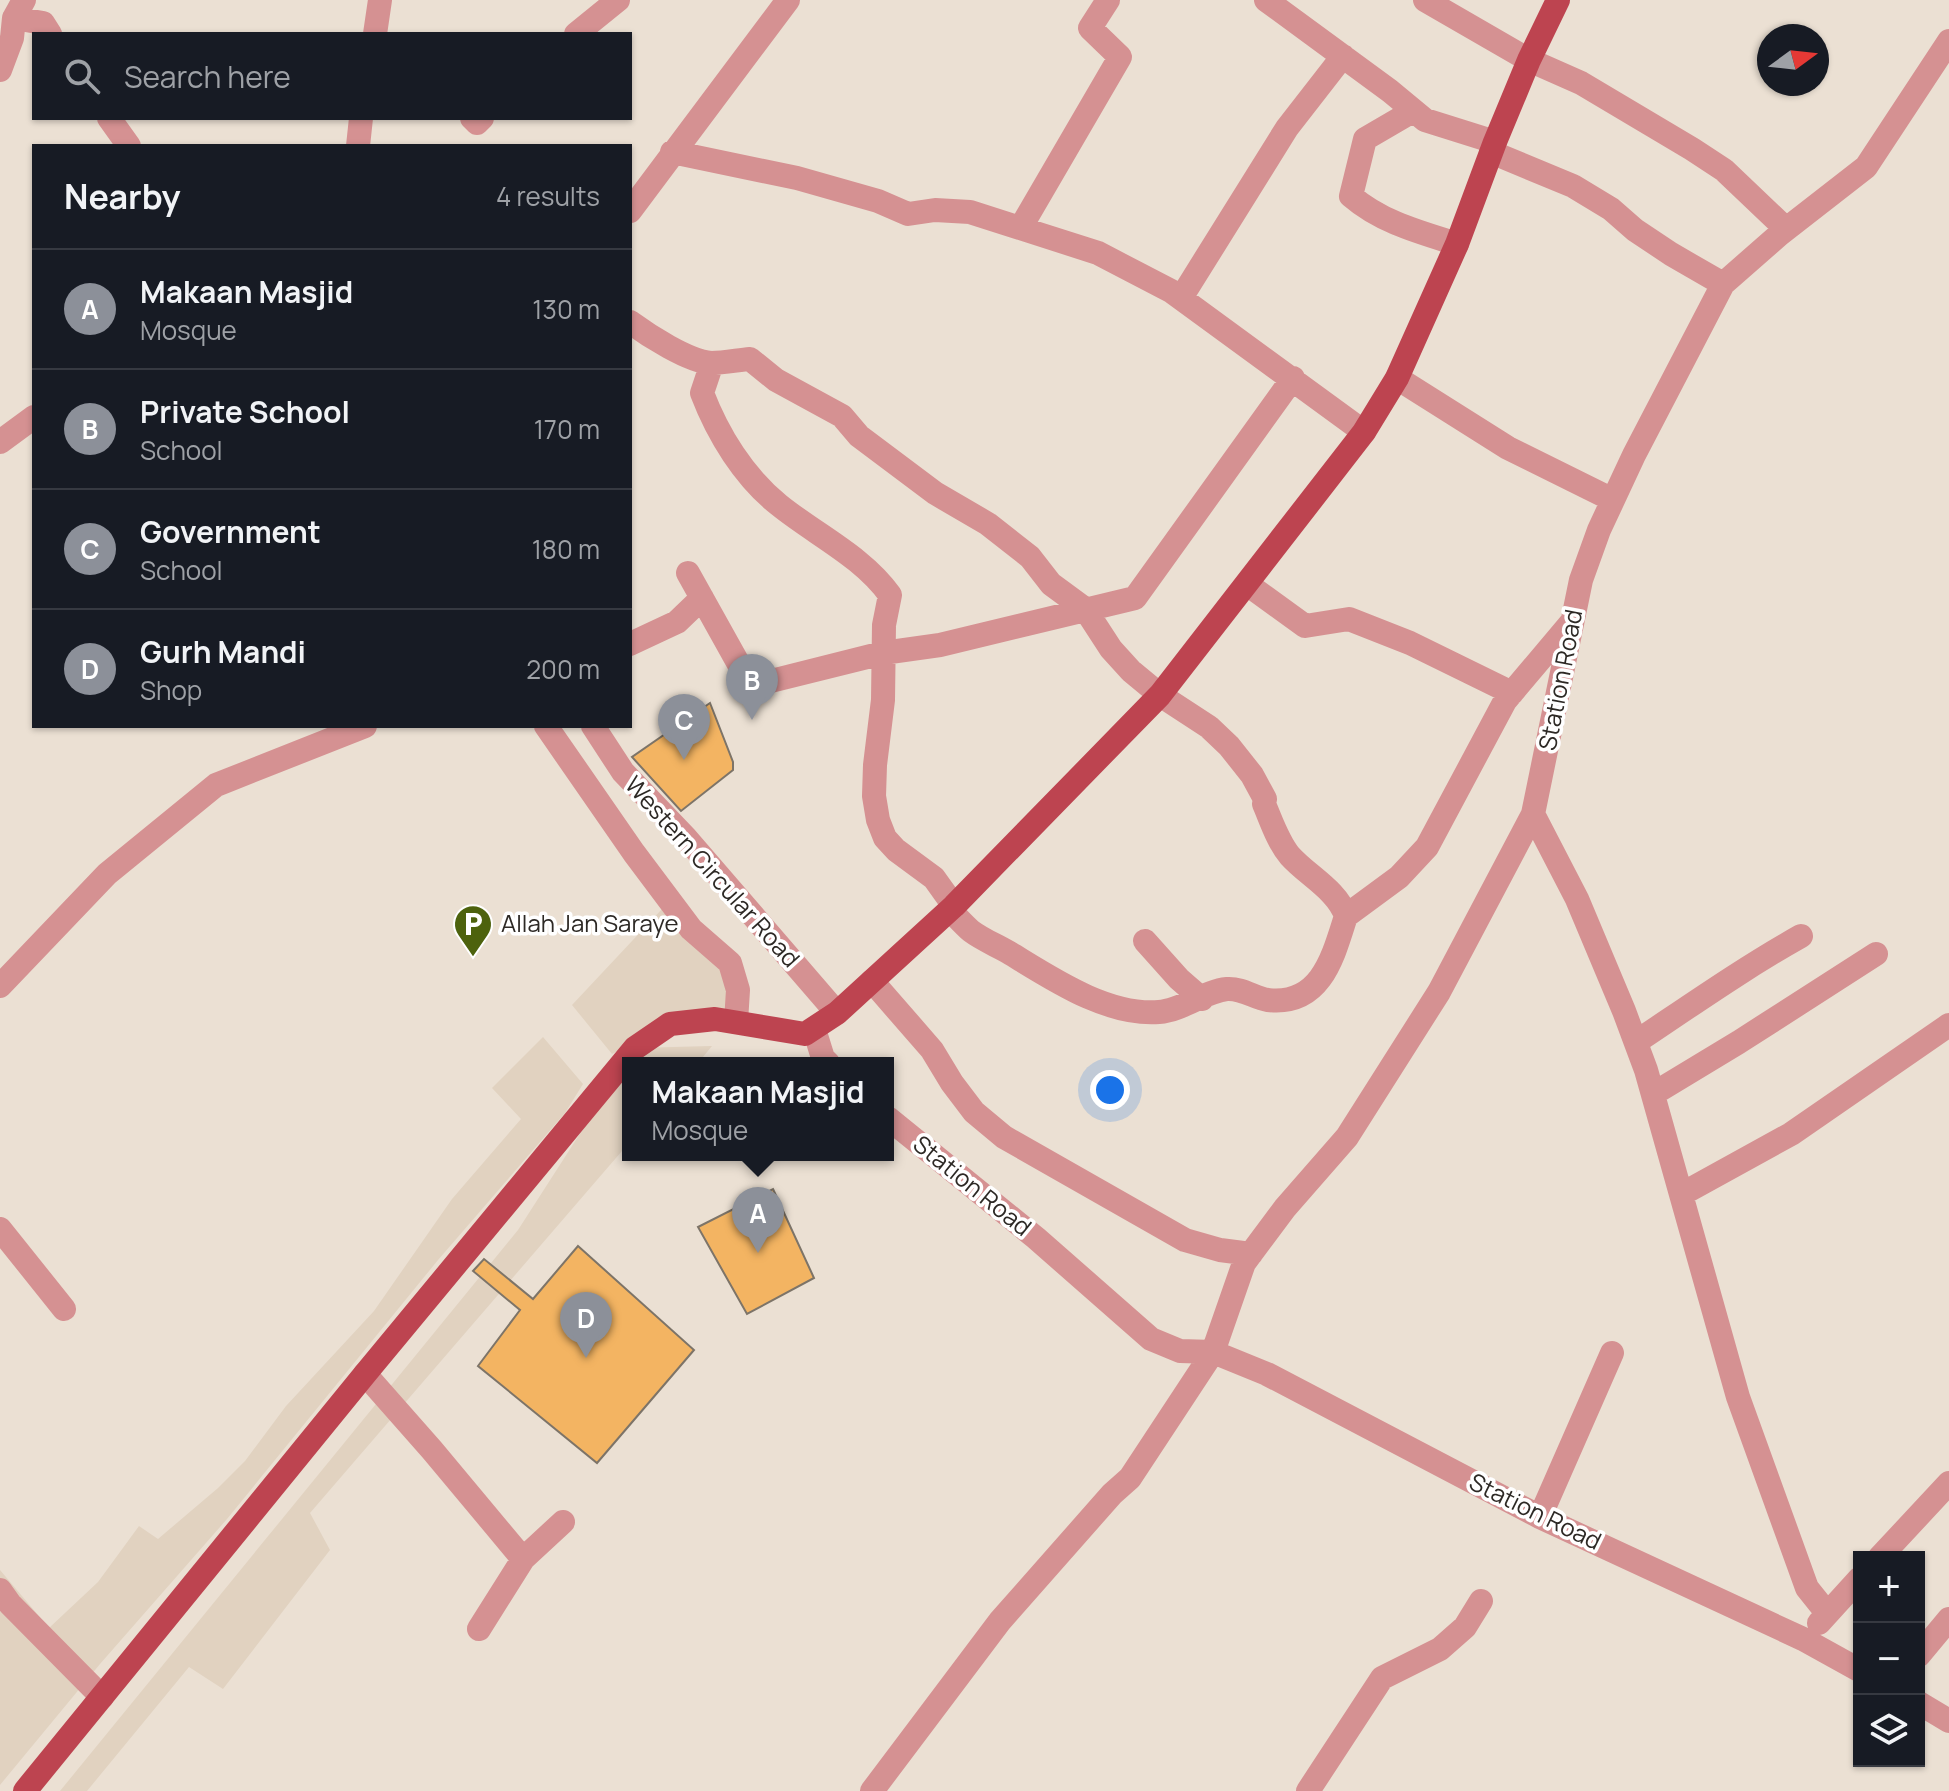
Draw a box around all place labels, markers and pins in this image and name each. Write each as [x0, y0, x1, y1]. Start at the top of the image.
pin: B [726, 654, 778, 720]
pin: C [658, 694, 710, 760]
parking icon: Allah Jan Saraye [452, 903, 494, 958]
place label: Allah Jan Saraye [501, 906, 678, 939]
pin: A [732, 1187, 784, 1253]
pin: D [560, 1292, 612, 1358]

